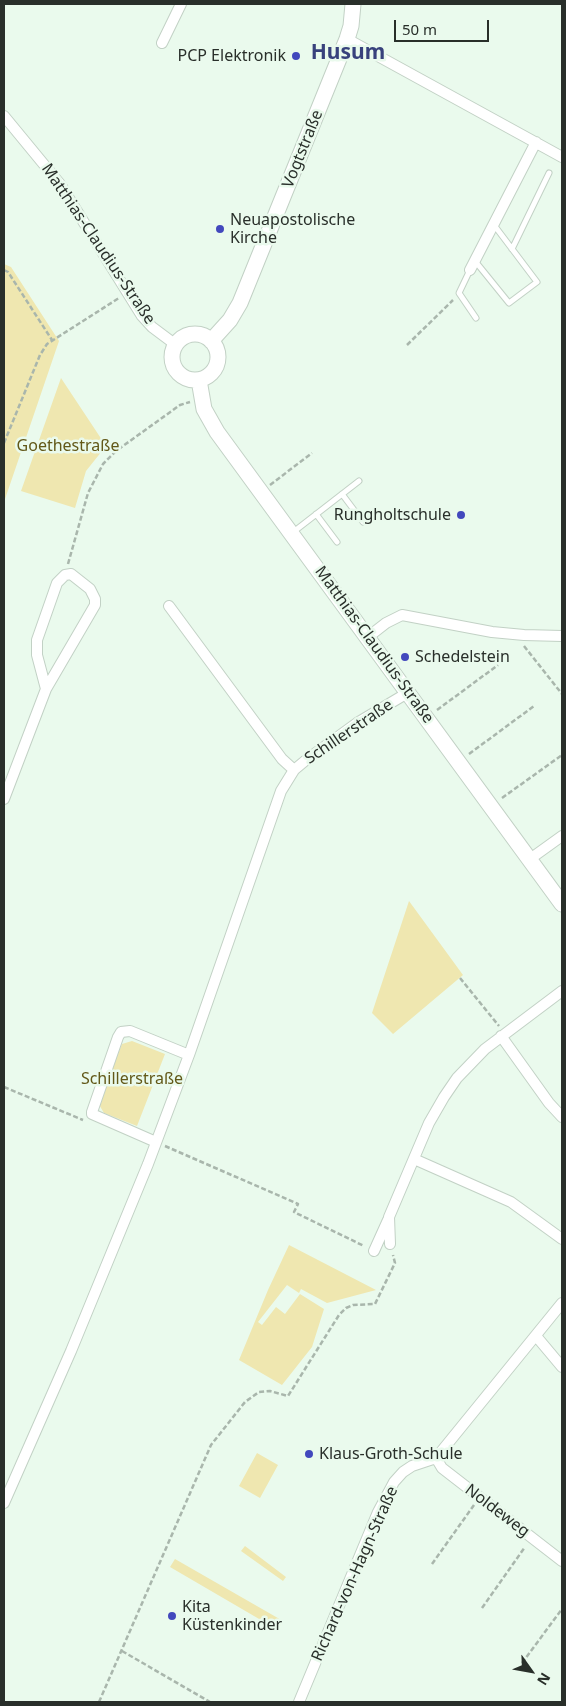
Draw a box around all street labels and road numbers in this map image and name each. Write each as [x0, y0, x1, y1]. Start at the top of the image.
street label: Vogtstraße [279, 107, 327, 191]
street label: Matthias-Claudius-Straße [37, 160, 159, 328]
street label: Matthias-Claudius-Straße [311, 563, 437, 727]
street label: Schillerstraße [301, 695, 397, 769]
street label: Noldeweg [461, 1480, 533, 1542]
street label: Richard-von-Hagn-Straße [308, 1484, 402, 1664]

